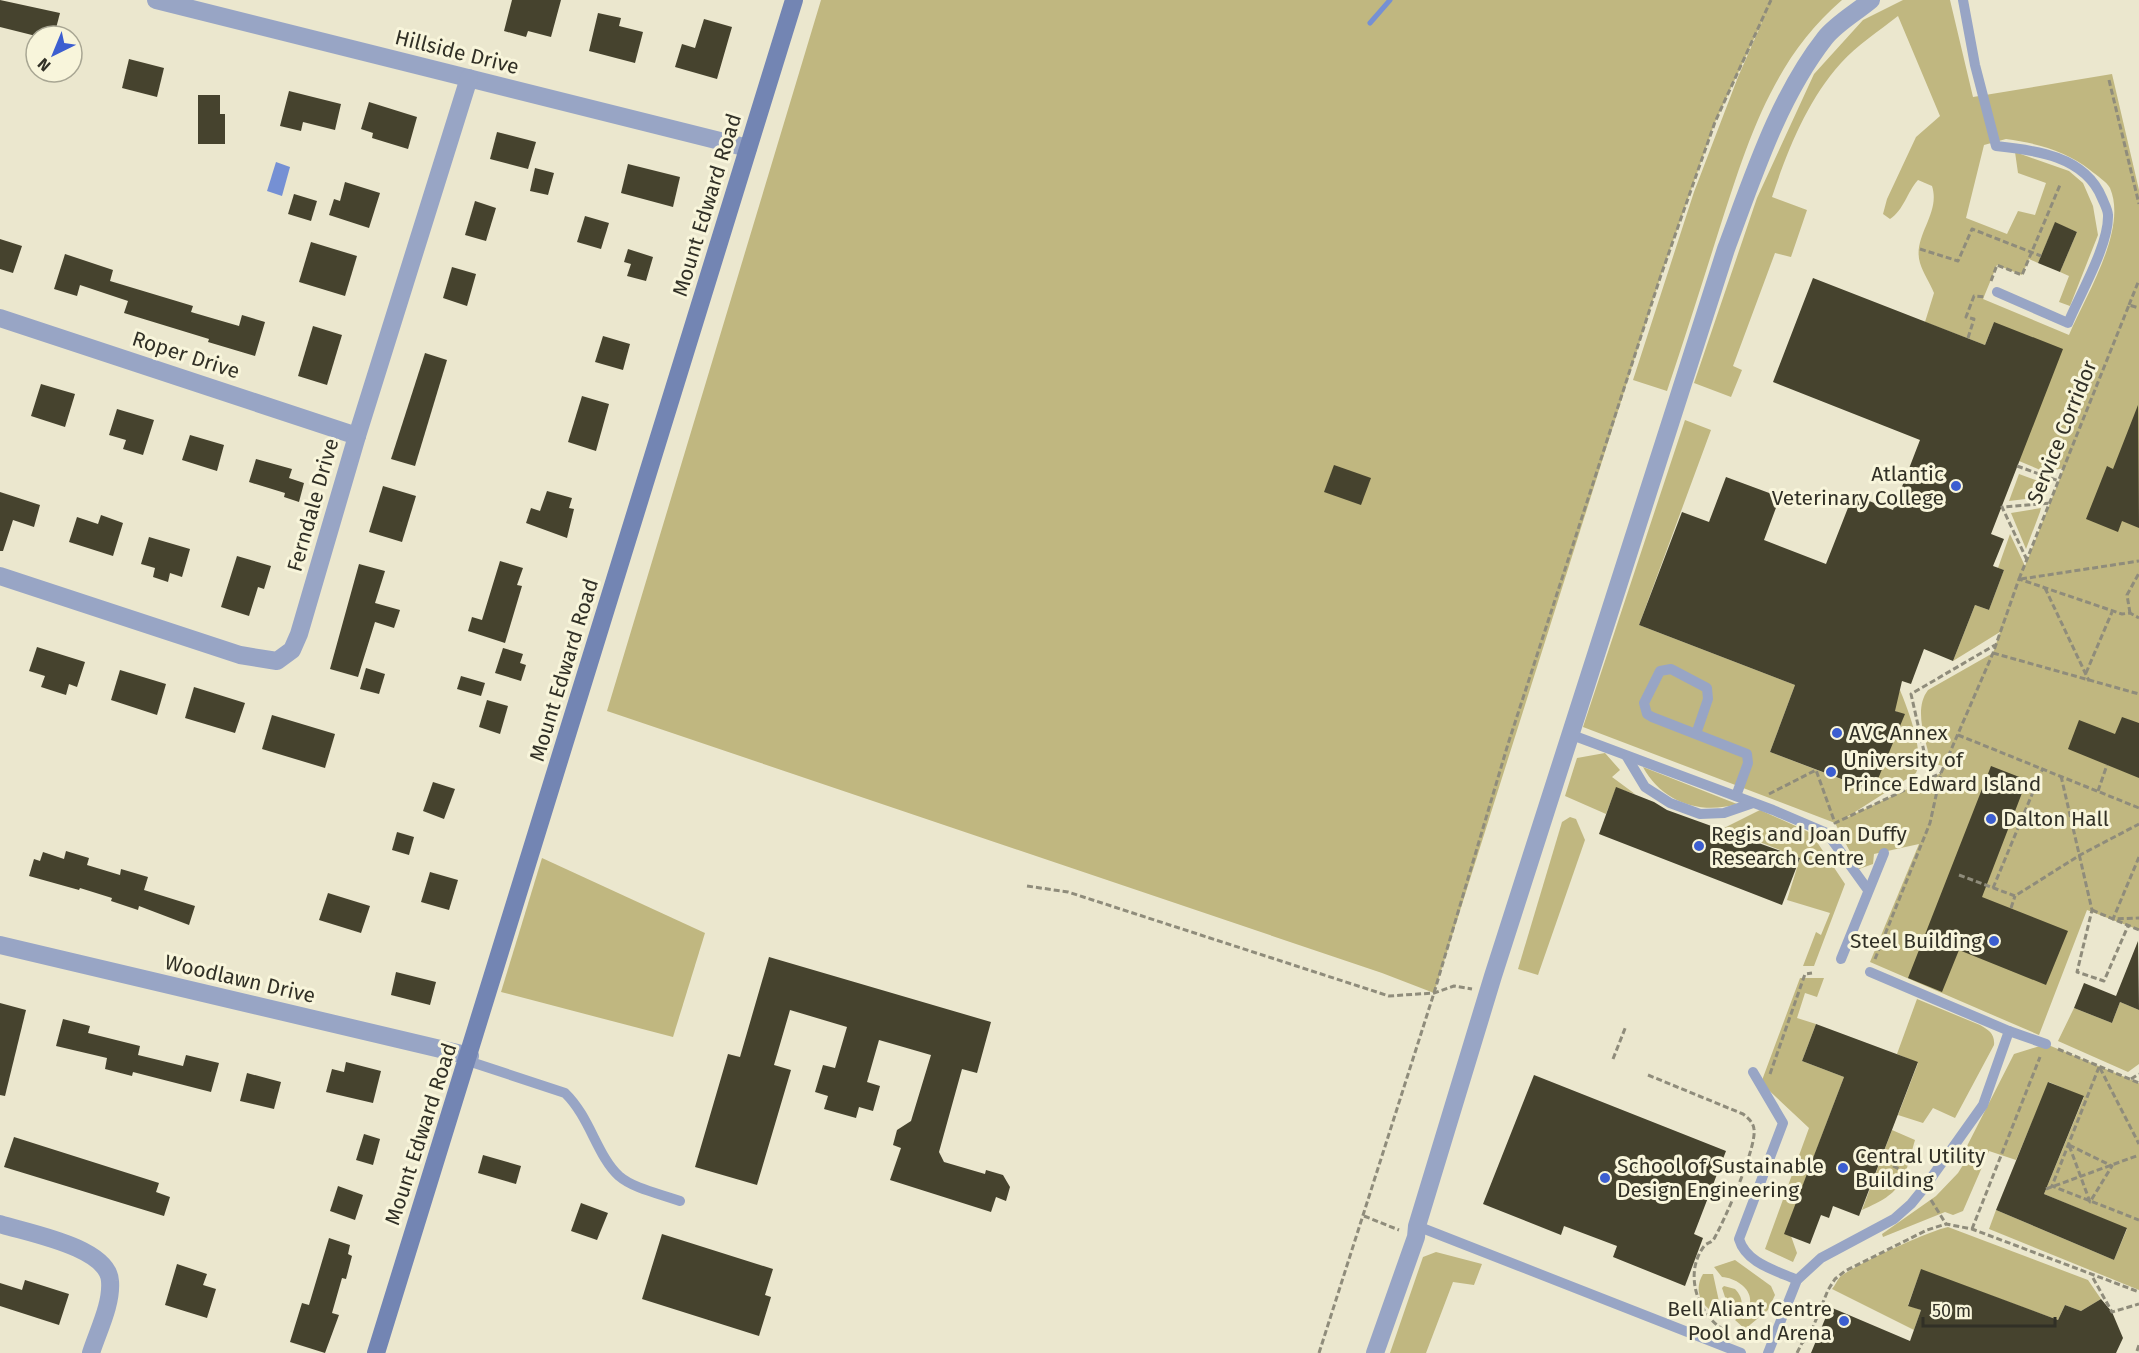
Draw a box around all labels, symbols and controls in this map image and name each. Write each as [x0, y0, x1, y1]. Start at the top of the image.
north arrow [24, 24, 84, 84]
street label: Hillside Drive [392, 24, 522, 80]
text: N [34, 54, 54, 75]
street label: Mount Edward Road [667, 110, 747, 300]
street label: Roper Drive [129, 325, 243, 385]
street label: Service Corridor [2021, 356, 2103, 508]
street label: Ferndale Drive [282, 435, 344, 575]
place label: Atlantic Veterinary College [1772, 461, 1944, 511]
marker: Atlantic Veterinary College [1949, 479, 1963, 493]
street label: Mount Edward Road [524, 575, 604, 765]
place label: AVC Annex [1849, 720, 1949, 746]
marker: AVC Annex [1830, 726, 1844, 740]
place label: University of Prince Edward Island [1843, 747, 2041, 797]
marker: University of Prince Edward Island [1824, 765, 1838, 779]
place label: Dalton Hall [2003, 806, 2109, 832]
marker: Dalton Hall [1984, 812, 1998, 826]
place label: Regis and Joan Duffy Research Centre [1711, 821, 1907, 871]
marker: Regis and Joan Duffy Research Centre [1692, 839, 1706, 853]
place label: Steel Building [1850, 928, 1982, 954]
marker: Steel Building [1987, 934, 2001, 948]
street label: Woodlawn Drive [162, 949, 318, 1009]
street label: Mount Edward Road [379, 1040, 463, 1228]
place label: Central Utility Building [1855, 1143, 1986, 1193]
place label: School of Sustainable Design Engineering [1617, 1153, 1824, 1203]
marker: Central Utility Building [1836, 1161, 1850, 1175]
marker: School of Sustainable Design Engineering [1598, 1171, 1612, 1185]
scale bar [1923, 1290, 2055, 1328]
place label: Bell Aliant Centre Pool and Arena [1667, 1296, 1832, 1346]
text: 50 m [1932, 1300, 1971, 1322]
marker: Bell Aliant Centre Pool and Arena [1837, 1314, 1851, 1328]

